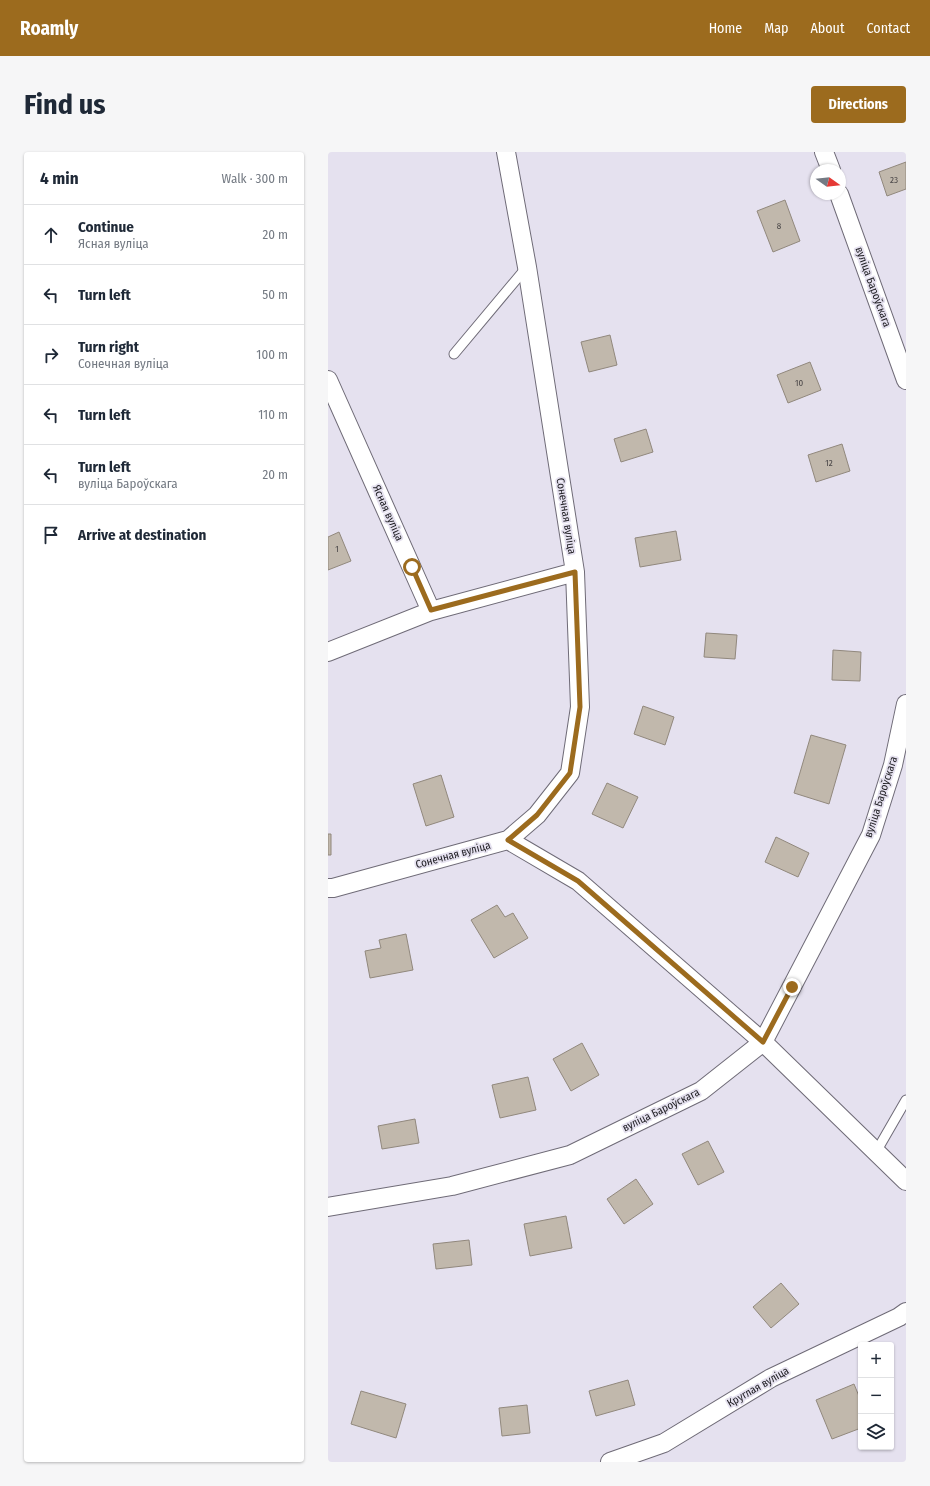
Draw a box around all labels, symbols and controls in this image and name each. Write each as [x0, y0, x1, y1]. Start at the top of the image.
text: Roamly [20, 17, 78, 40]
text: Home [709, 20, 742, 37]
text: Map [764, 20, 788, 37]
text: About [810, 20, 845, 37]
text: Contact [867, 20, 910, 37]
button: Directions [811, 86, 906, 123]
text: Find us [24, 88, 106, 121]
north arrow [810, 164, 846, 200]
text: 4 min [40, 168, 79, 189]
text: Walk · 300 m [222, 171, 288, 186]
house number: 23 [890, 175, 898, 185]
text: Continue [78, 218, 134, 236]
house number: 8 [777, 221, 782, 231]
icon: ahead [40, 224, 62, 246]
text: 20 m [262, 227, 288, 242]
text: Ясная вуліца [78, 236, 149, 251]
street label: вуліца Бароўскага [852, 245, 894, 329]
icon: left [40, 284, 62, 306]
text: Turn left [78, 286, 131, 304]
text: 50 m [262, 287, 288, 302]
text: Turn right [78, 338, 139, 356]
icon: right [40, 344, 62, 366]
text: 100 m [256, 347, 288, 362]
text: Сонечная вуліца [78, 356, 169, 371]
house number: 10 [795, 378, 803, 388]
icon: left [40, 404, 62, 426]
text: Turn left [78, 406, 131, 424]
text: 110 m [258, 407, 288, 422]
text: Turn left [78, 458, 131, 476]
house number: 12 [825, 458, 833, 468]
icon: left [40, 464, 62, 486]
text: 20 m [262, 467, 288, 482]
text: вуліца Бароўскага [78, 476, 178, 491]
street label: Сонечная вуліца [554, 477, 578, 555]
street label: Ясная вуліца [370, 483, 406, 543]
icon: arrive [40, 524, 62, 546]
text: Arrive at destination [78, 526, 206, 544]
house number: 1 [335, 544, 339, 554]
route start [403, 558, 421, 576]
street label: вуліца Бароўскага [862, 755, 900, 839]
street label: Сонечная вуліца [414, 839, 492, 871]
route end [783, 978, 801, 996]
street label: вуліца Бароўскага [620, 1086, 702, 1134]
map controls [858, 1342, 894, 1450]
button: + [858, 1342, 894, 1378]
street label: Круглая вуліца [725, 1364, 791, 1410]
button: − [858, 1378, 894, 1414]
button: layers [858, 1414, 894, 1450]

